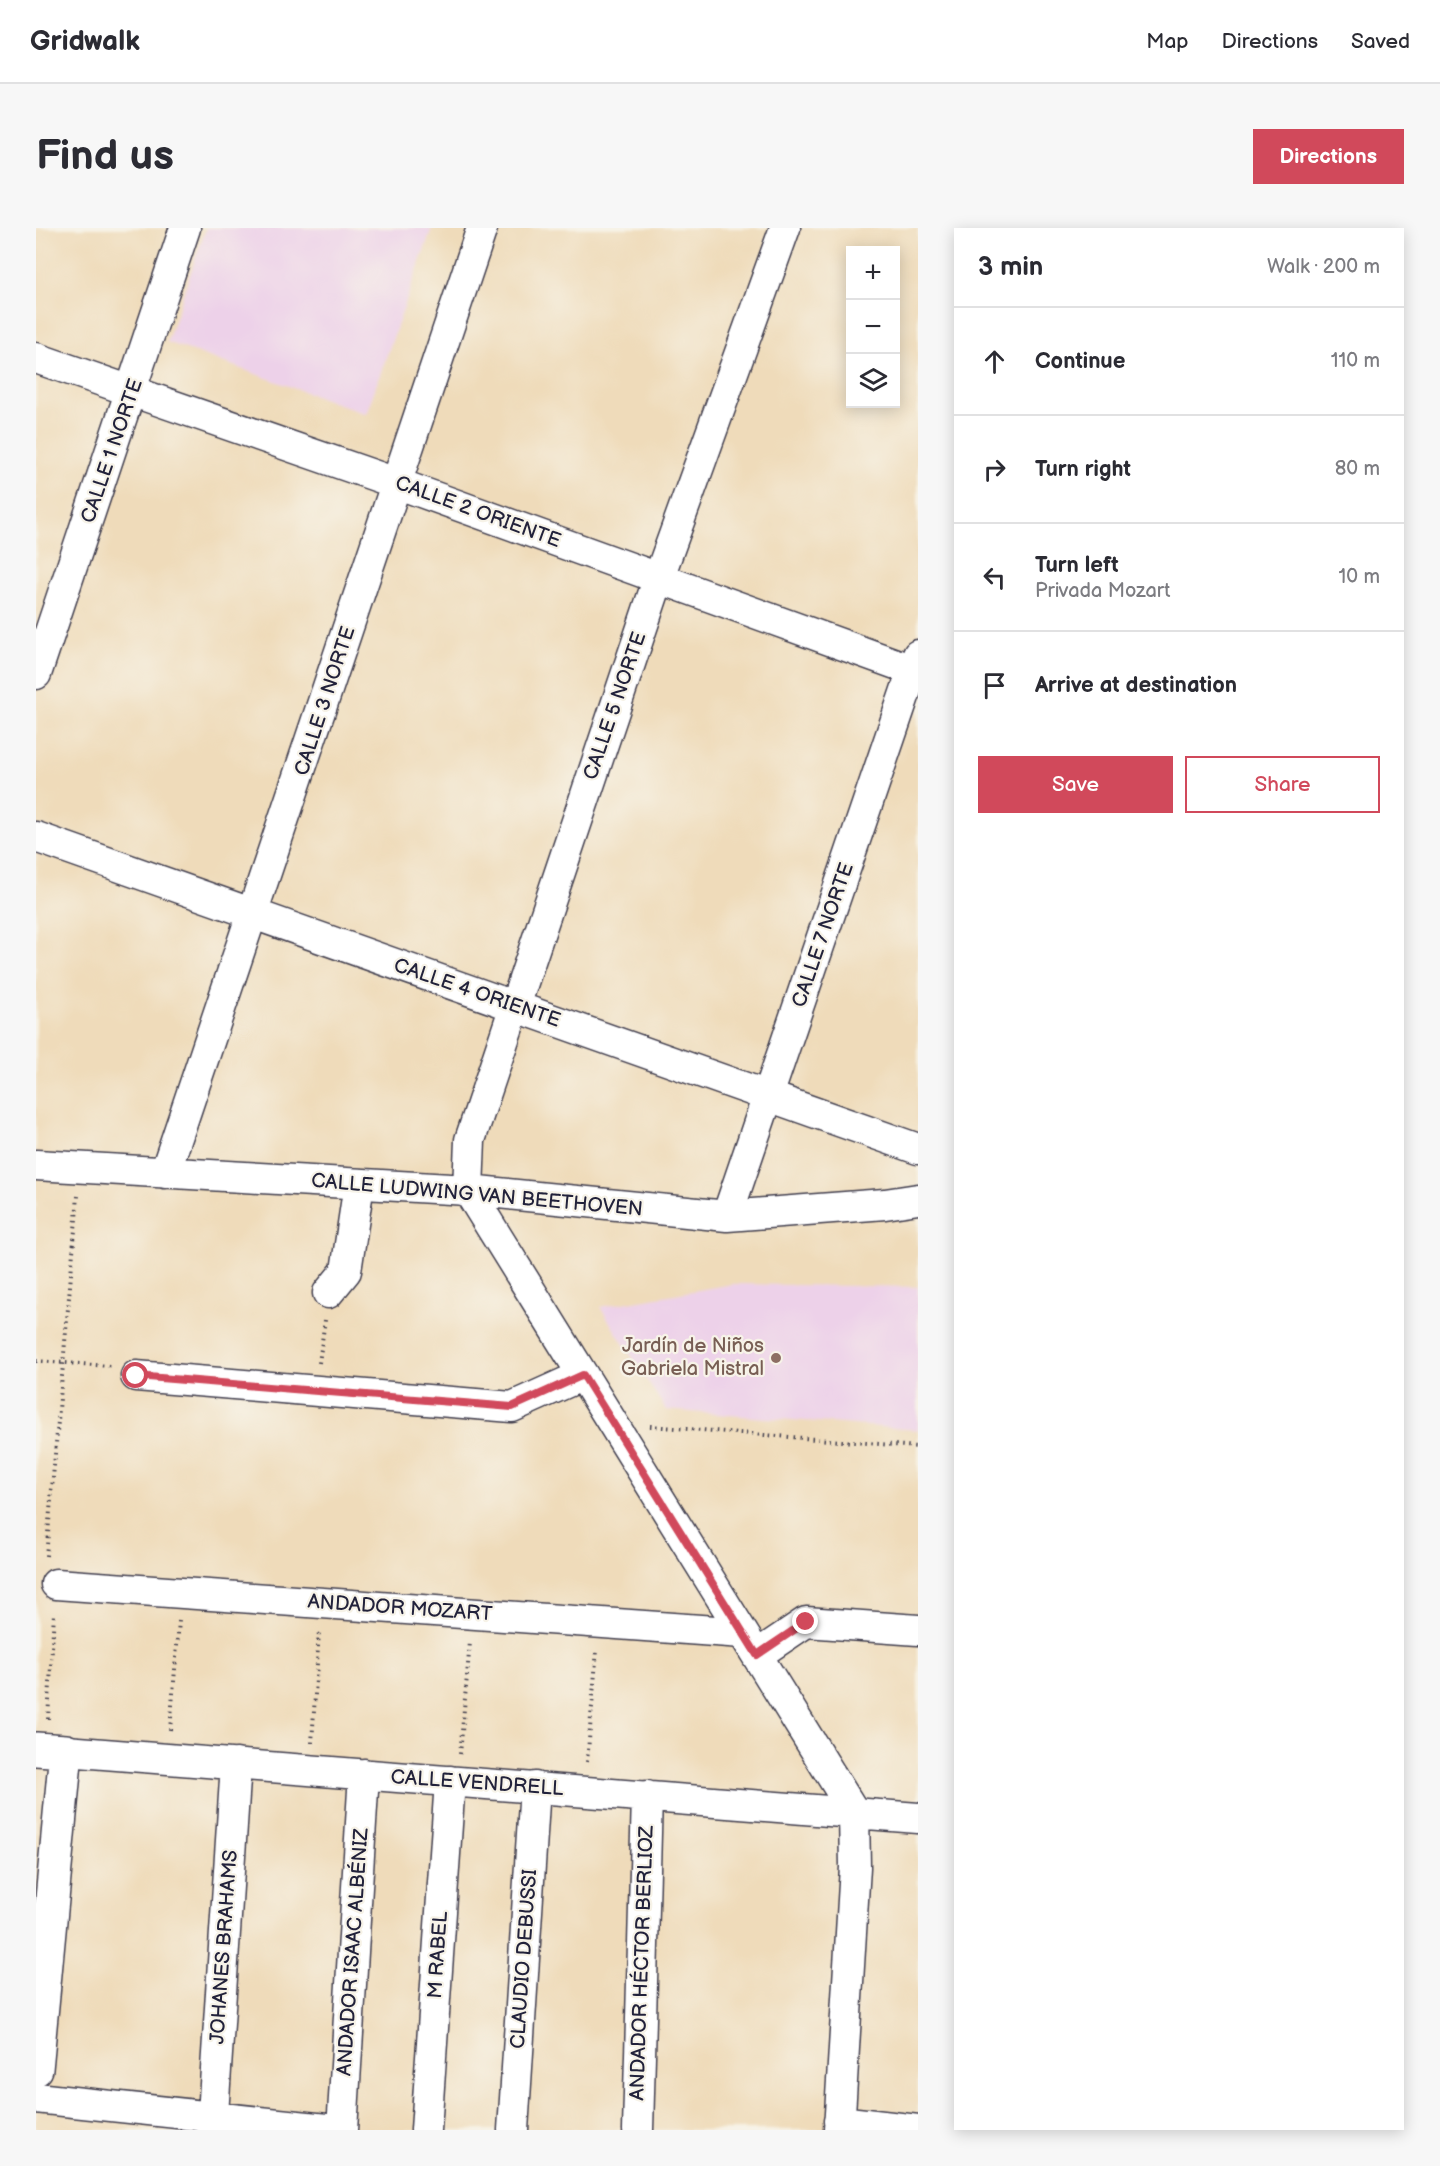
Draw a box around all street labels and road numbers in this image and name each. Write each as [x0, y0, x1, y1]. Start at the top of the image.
street label: CALLE 1 NORTE [76, 376, 148, 526]
street label: CALLE 2 ORIENTE [392, 471, 564, 553]
street label: CALLE 3 NORTE [290, 623, 360, 779]
street label: CALLE 5 NORTE [578, 629, 652, 783]
street label: CALLE 7 NORTE [787, 860, 859, 1010]
street label: CALLE 4 ORIENTE [391, 953, 563, 1033]
street label: CALLE LUDWING VAN BEETHOVEN [310, 1169, 644, 1221]
street label: ANDADOR MOZART [307, 1590, 493, 1626]
street label: CALLE VENDRELL [390, 1765, 565, 1801]
street label: ANDADOR HÉCTOR BERLIOZ [624, 1824, 659, 2101]
street label: ANDADOR ISAAC ALBÉNIZ [331, 1827, 374, 2077]
street label: JOHANES BRAHAMS [205, 1849, 243, 2045]
street label: CLAUDIO DEBUSSI [506, 1868, 542, 2050]
street label: M RABEL [423, 1910, 453, 1999]

